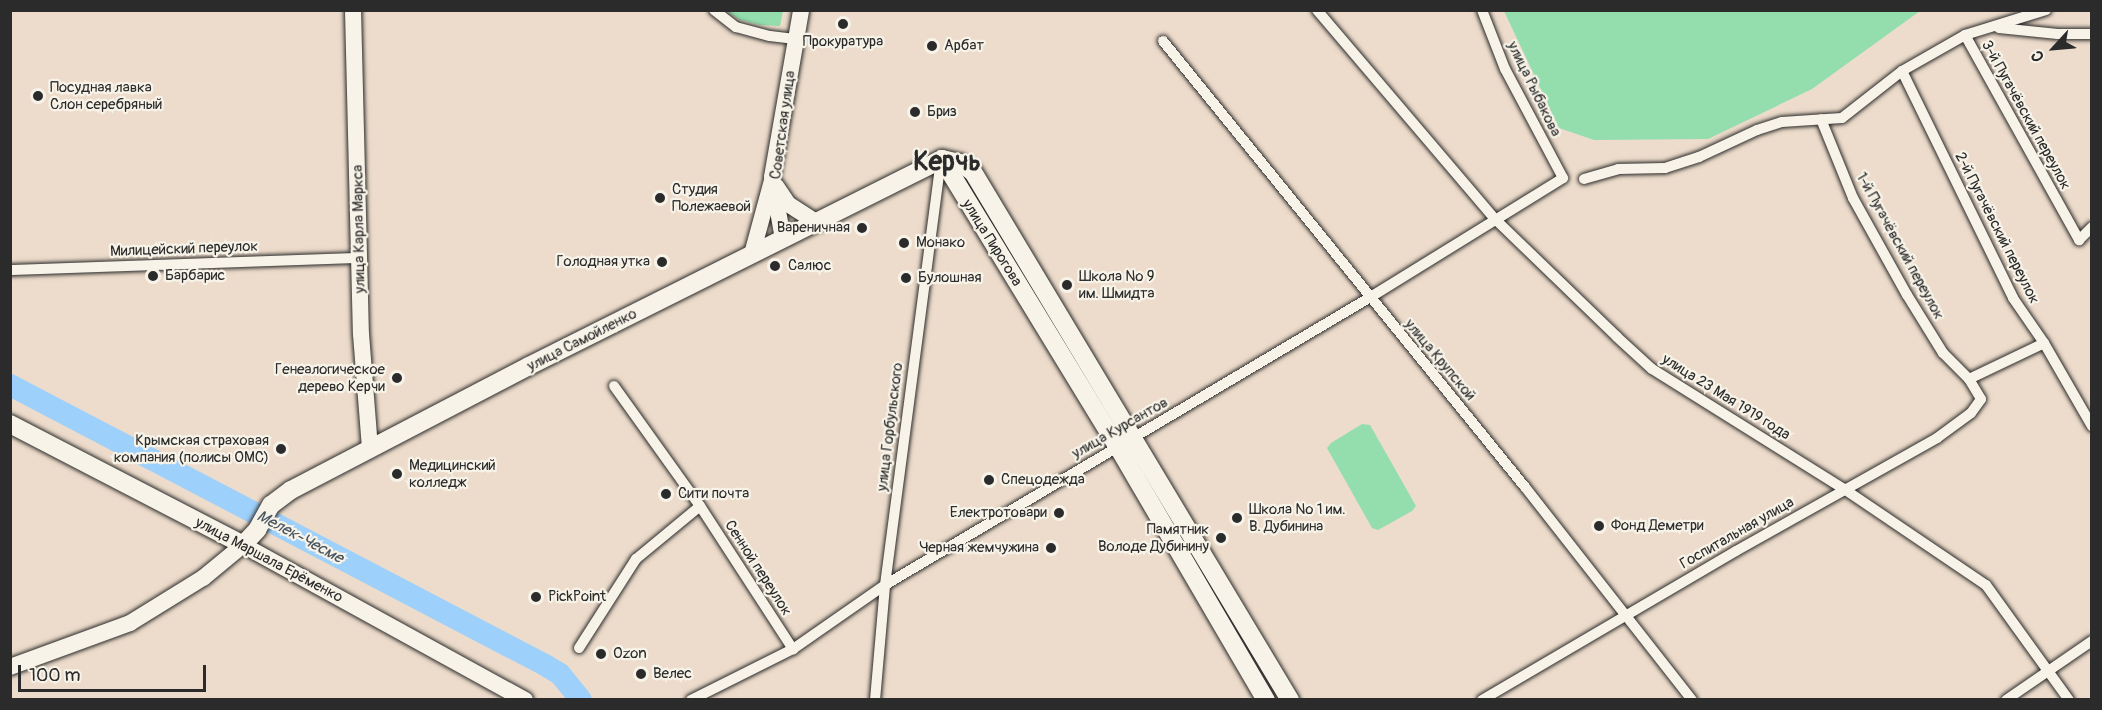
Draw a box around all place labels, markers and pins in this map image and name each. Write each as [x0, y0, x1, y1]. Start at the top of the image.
marker: Прокуратура [836, 17, 850, 31]
place label: Прокуратура [803, 33, 883, 51]
place label: Арбат [944, 37, 984, 55]
marker: Арбат [925, 39, 939, 53]
place label: Посудная лавка Слон серебряный [50, 78, 162, 113]
marker: Посудная лавка Слон серебряный [31, 89, 45, 103]
place label: Бриз [927, 103, 957, 121]
marker: Бриз [908, 105, 922, 119]
place label: Студия Полежаевой [672, 180, 751, 215]
marker: Студия Полежаевой [653, 191, 667, 205]
place label: Вареничная [777, 219, 850, 237]
marker: Вареничная [855, 221, 869, 235]
place label: Монако [916, 234, 965, 252]
marker: Монако [897, 236, 911, 250]
place label: Голодная утка [556, 253, 650, 271]
marker: Голодная утка [655, 255, 669, 269]
marker: Салюс [766, 257, 784, 275]
place label: Салюс [788, 257, 831, 275]
place label: Барбарис [165, 267, 225, 285]
place label: Школа № 9 им. Шмидта [1079, 267, 1154, 302]
marker: Барбарис [146, 269, 160, 283]
place label: Булошная [918, 269, 981, 287]
marker: Булошная [899, 271, 913, 285]
marker: Школа № 9 им. Шмидта [1060, 278, 1074, 292]
place label: Генеалогическое дерево Керчи [275, 360, 385, 395]
marker: Генеалогическое дерево Керчи [390, 371, 404, 385]
place label: Крымская страховая компания (полисы ОМС) [114, 431, 269, 466]
marker: Крымская страховая компания (полисы ОМС) [274, 442, 288, 456]
place label: Медицинский колледж [409, 456, 496, 491]
marker: Медицинский колледж [390, 467, 404, 481]
place label: Спецодежда [1001, 471, 1085, 489]
marker: Спецодежда [982, 473, 996, 487]
place label: Сити почта [678, 485, 749, 503]
marker: Сити почта [659, 487, 673, 501]
place label: Школа № 1 им. В. Дубинина [1249, 500, 1346, 535]
place label: Електротовари [950, 504, 1047, 522]
marker: Електротовари [1052, 506, 1066, 520]
marker: Школа № 1 им. В. Дубинина [1230, 511, 1244, 525]
place label: Фонд Деметри [1611, 517, 1704, 535]
marker: Фонд Деметри [1592, 519, 1606, 533]
place label: Памятник Володе Дубинину [1098, 520, 1209, 555]
marker: Памятник Володе Дубинину [1214, 531, 1228, 545]
place label: Черная жемчужина [919, 539, 1039, 557]
marker: Черная жемчужина [1044, 541, 1058, 555]
place label: PickPoint [548, 588, 606, 606]
marker: PickPoint [529, 590, 543, 604]
place label: Ozon [613, 645, 647, 663]
marker: Ozon [594, 647, 608, 661]
place label: Велес [653, 665, 692, 683]
marker: Велес [634, 667, 648, 681]

